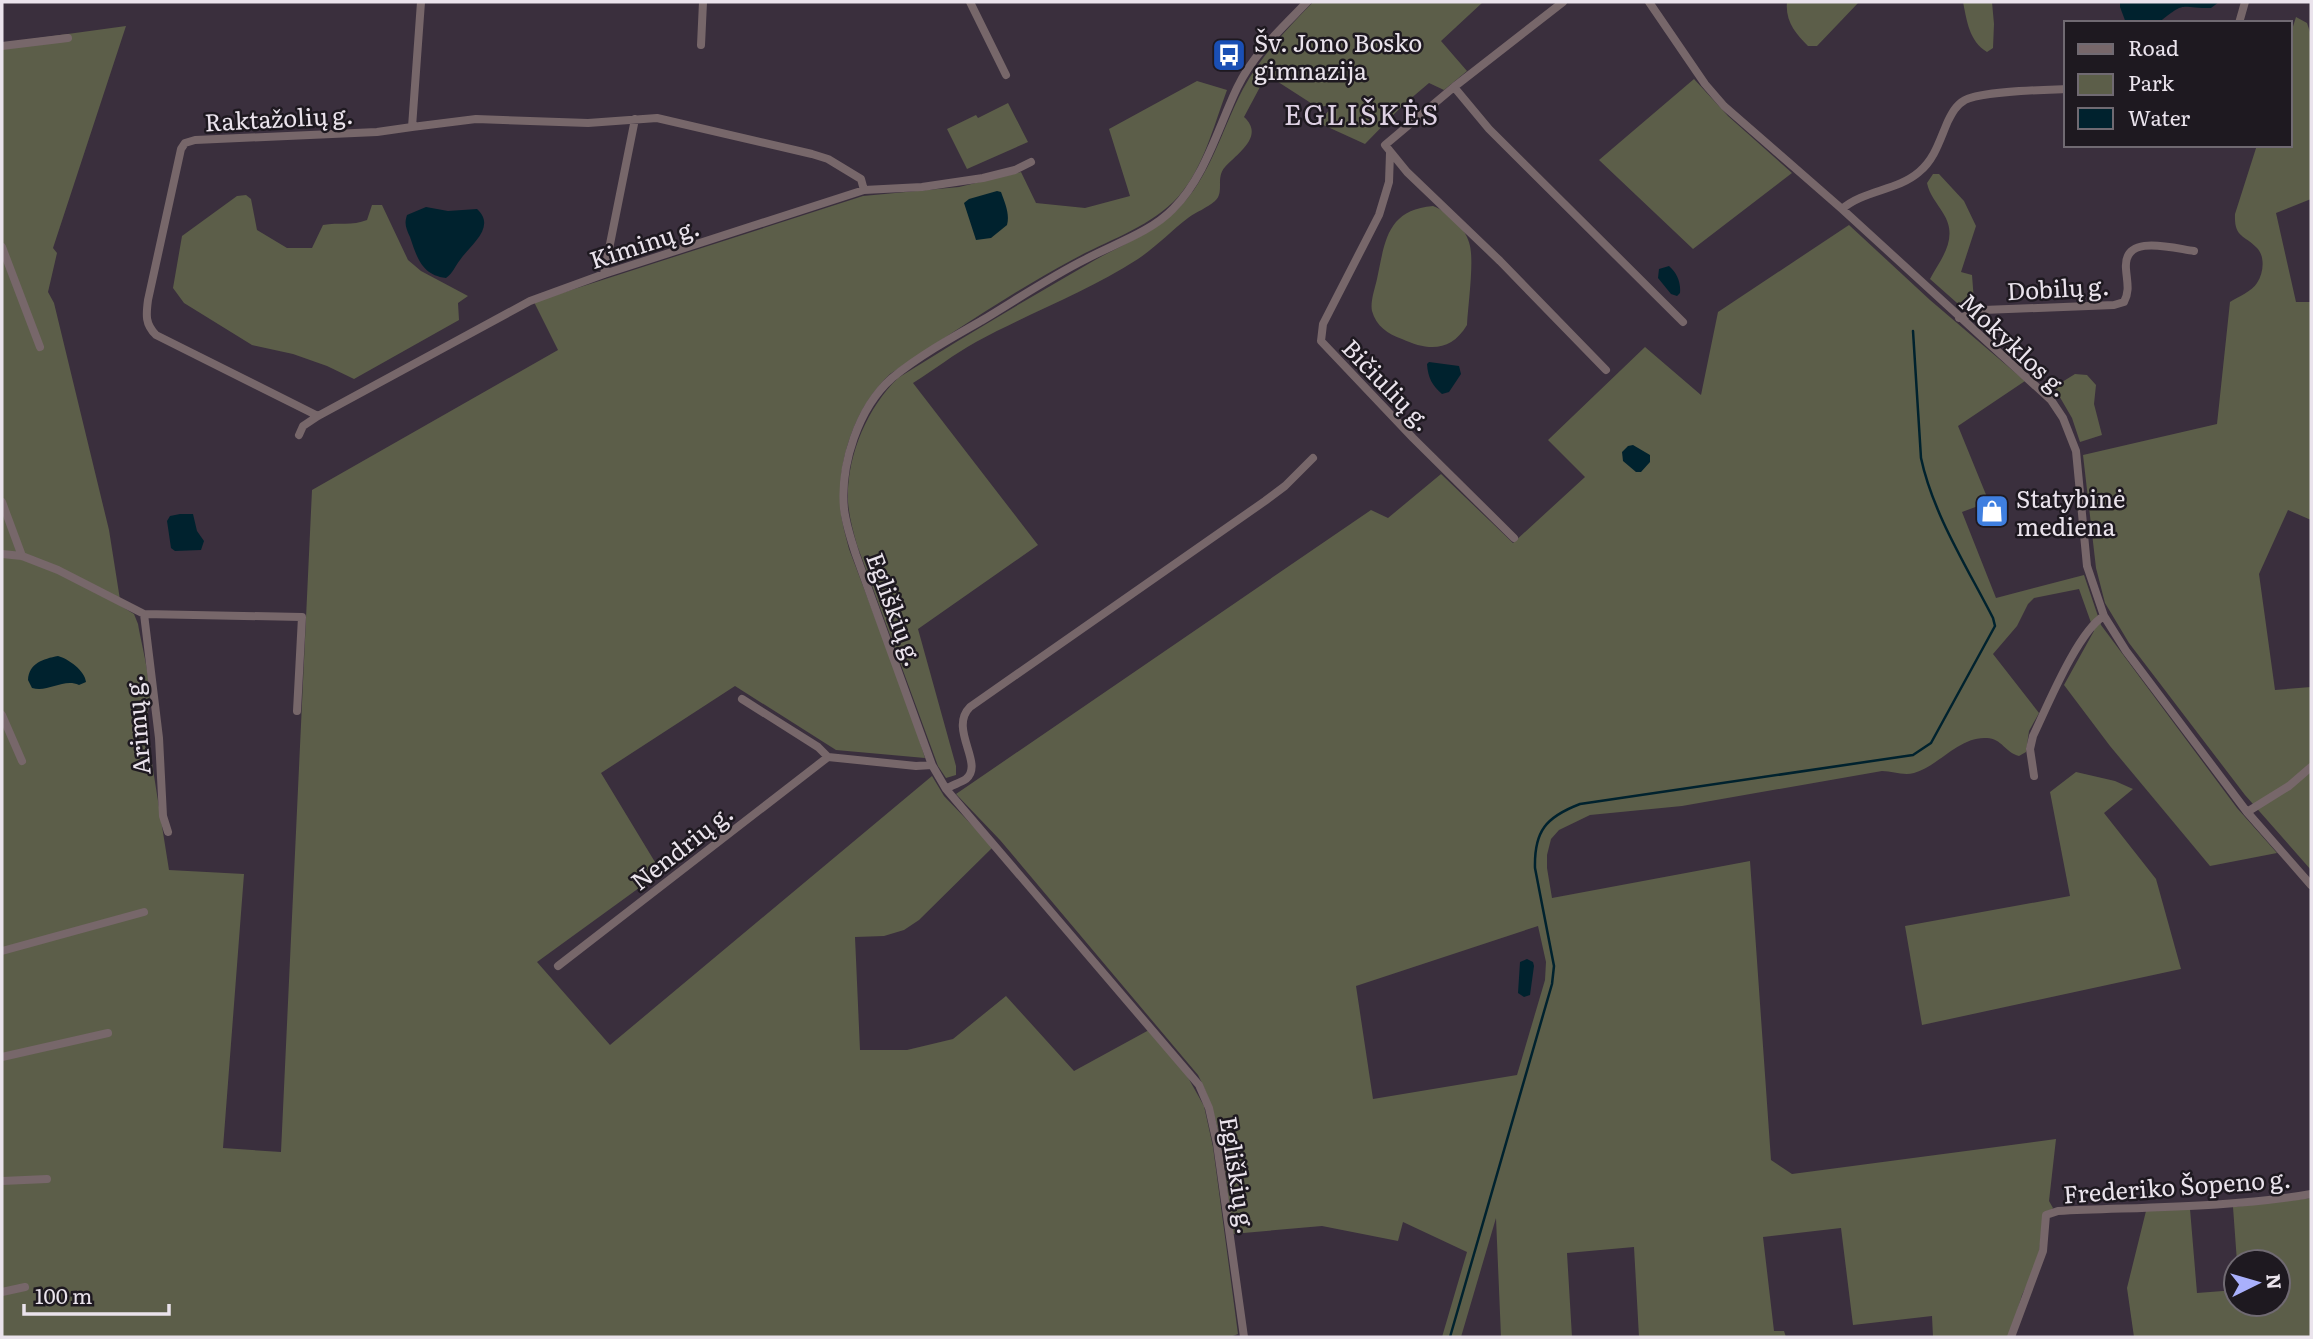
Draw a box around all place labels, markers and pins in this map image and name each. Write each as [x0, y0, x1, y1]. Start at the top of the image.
place label: Šv. Jono Bosko gimnazija [1254, 24, 1422, 87]
bus stop icon: Šv. Jono Bosko gimnazija [1210, 36, 1248, 74]
place label: Statybinė mediena [2016, 480, 2125, 543]
shop icon: Statybinė mediena [1973, 492, 2011, 530]

